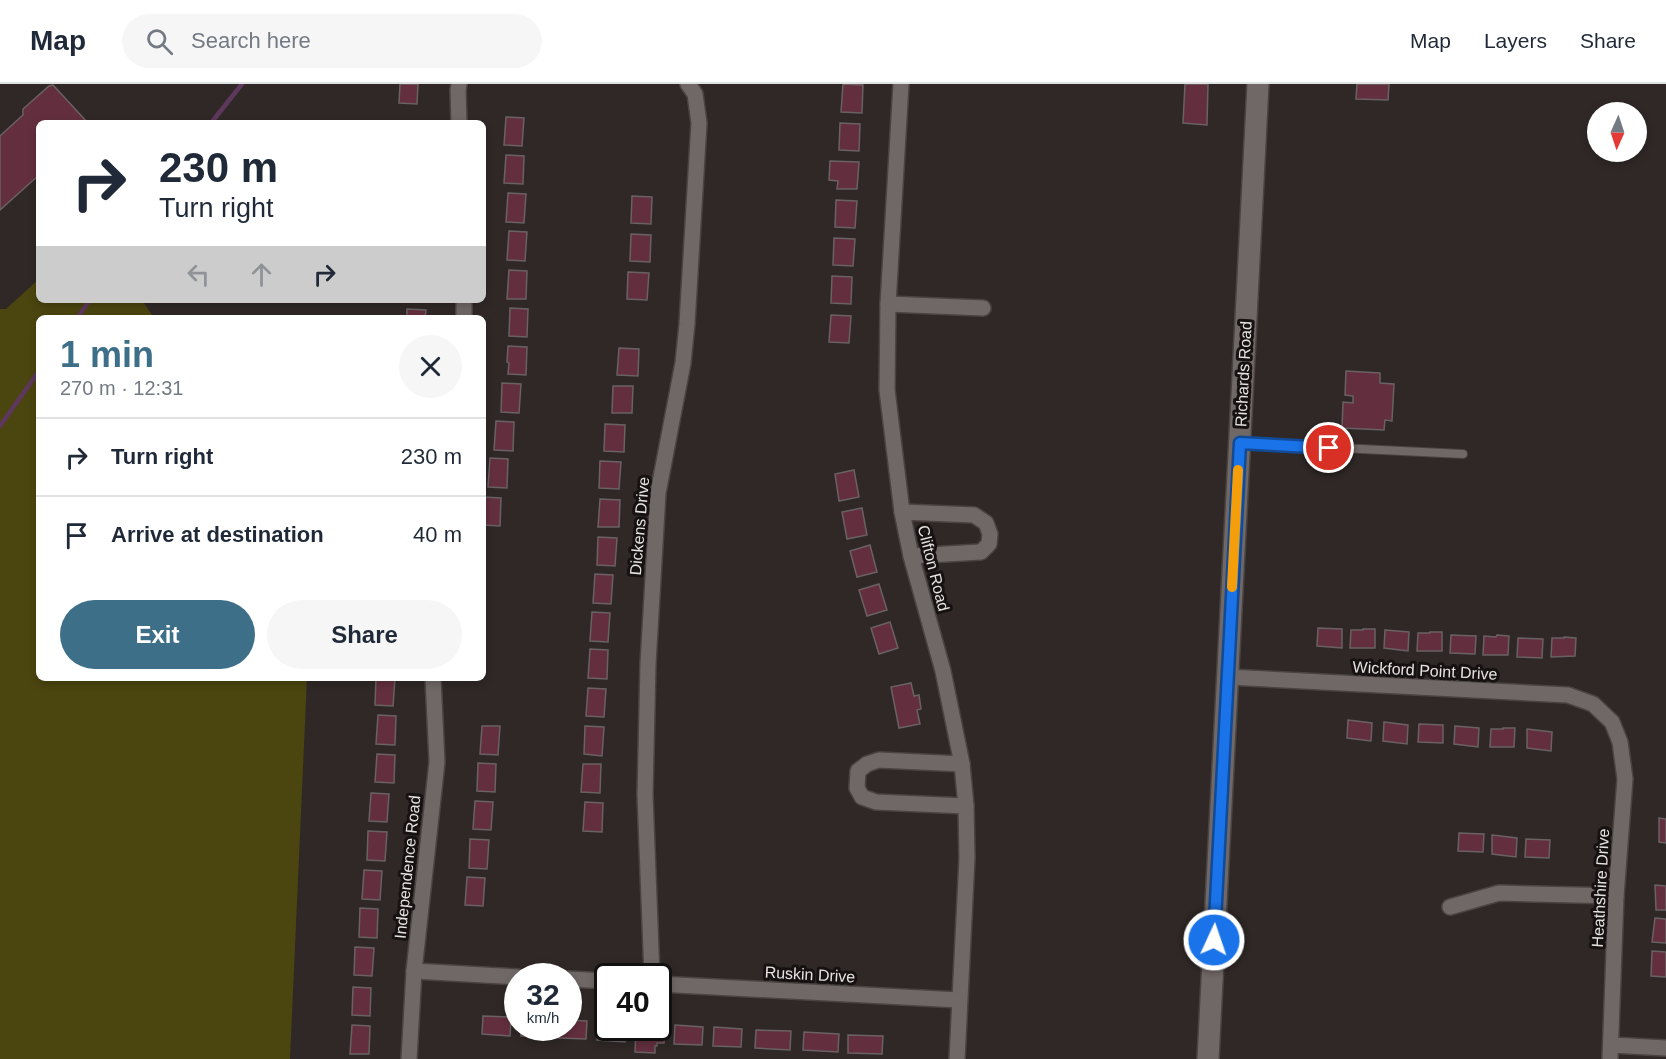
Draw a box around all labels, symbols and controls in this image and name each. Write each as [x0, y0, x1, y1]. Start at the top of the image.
search box [122, 14, 542, 68]
text: Map [30, 25, 86, 56]
icon: search [143, 25, 176, 58]
text: Search here [191, 28, 311, 53]
text: Map [1410, 29, 1451, 52]
text: Layers [1484, 29, 1547, 52]
text: Share [1580, 29, 1636, 52]
north arrow [1587, 102, 1647, 162]
map controls [1587, 102, 1647, 162]
icon: right [60, 144, 138, 222]
text: 230 m [159, 144, 278, 191]
text: Turn right [159, 193, 274, 223]
icon: left [182, 258, 215, 291]
icon: ahead [245, 258, 278, 291]
icon: right [308, 258, 341, 291]
street label: Richards Road [1232, 321, 1255, 427]
text: 1 min [60, 334, 154, 375]
button: close [399, 335, 462, 398]
text: 270 m · 12:31 [60, 377, 183, 399]
pin [1303, 422, 1354, 473]
icon: arrive [1312, 431, 1345, 464]
icon: right [60, 441, 93, 474]
text: Turn right [111, 444, 213, 469]
text: 230 m [401, 444, 462, 469]
street label: Dickens Drive [627, 476, 652, 576]
icon: arrive [60, 519, 93, 552]
text: Arrive at destination [111, 522, 324, 547]
text: 40 m [413, 522, 462, 547]
street label: Clifton Road [915, 523, 952, 613]
button: Exit [60, 600, 255, 669]
button: Share [267, 600, 462, 669]
street label: Wickford Point Drive [1352, 658, 1498, 683]
street label: Independence Road [392, 794, 423, 940]
street label: Heathshire Drive [1589, 828, 1612, 948]
position arrow [1182, 908, 1246, 972]
speed limit sign: 40 [594, 963, 672, 1041]
street label: Ruskin Drive [764, 964, 856, 985]
text: 32 [526, 978, 560, 1011]
text: km/h [527, 1009, 559, 1026]

